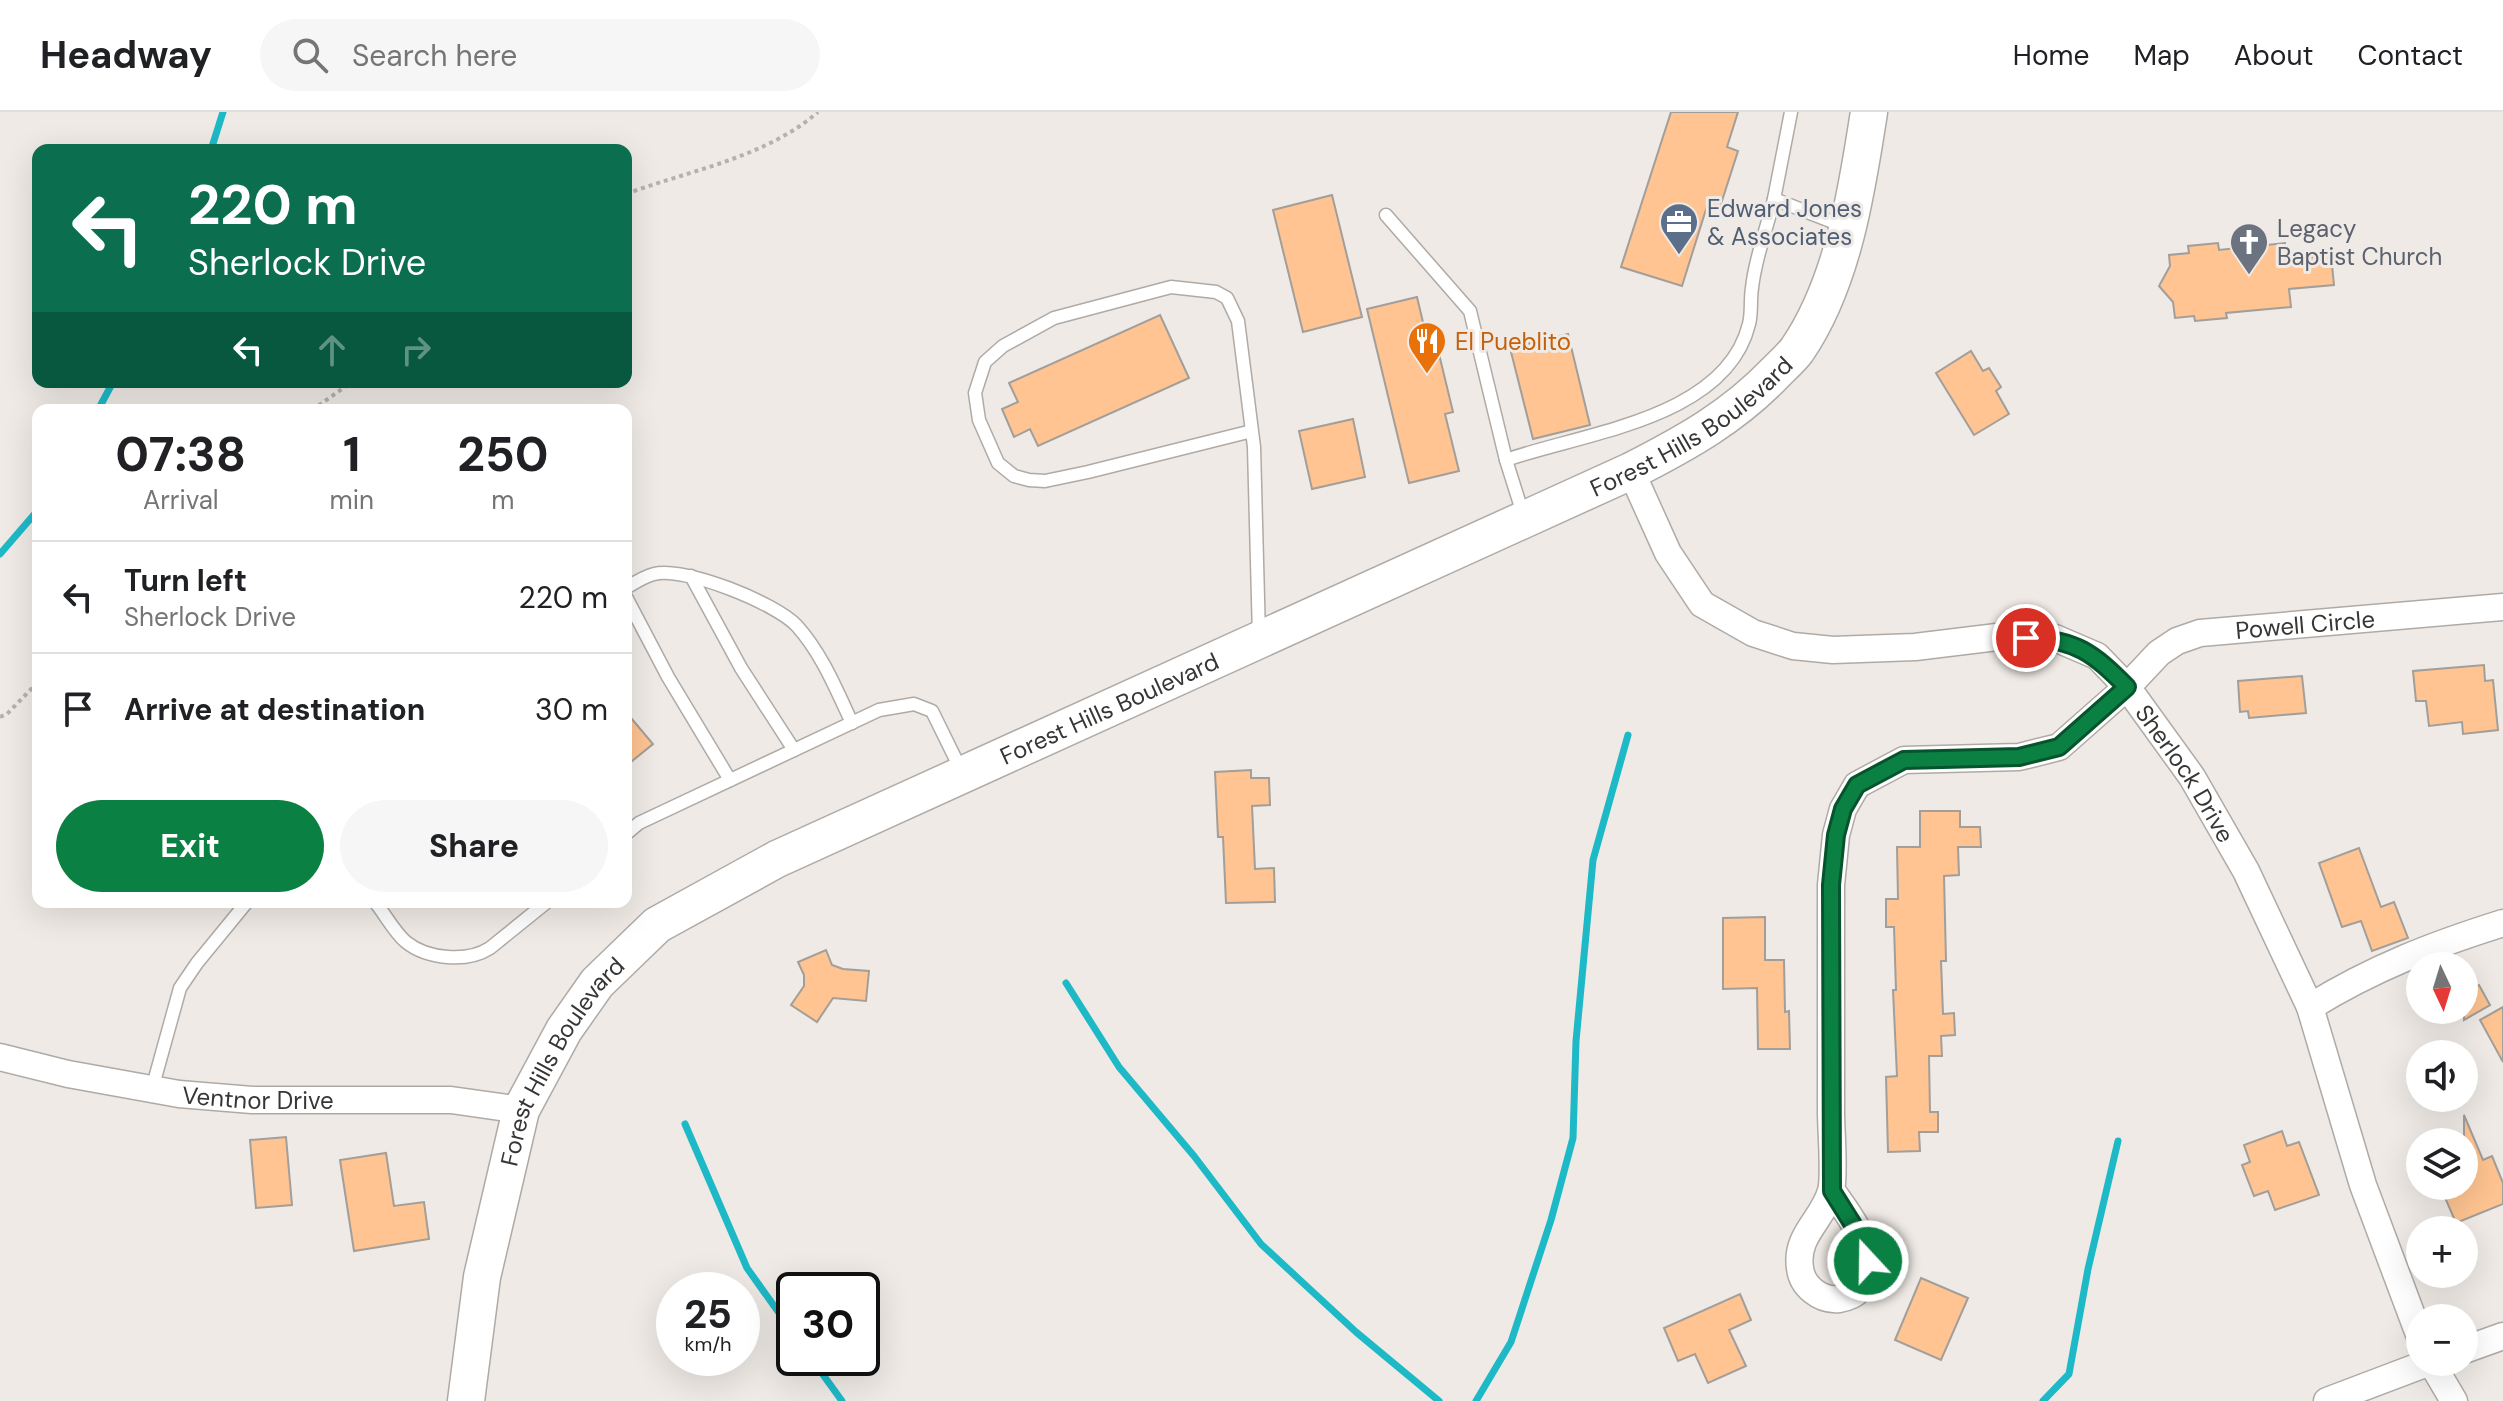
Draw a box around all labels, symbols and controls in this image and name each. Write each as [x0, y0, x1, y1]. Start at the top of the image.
search box [260, 19, 820, 91]
text: Headway [40, 30, 212, 80]
icon: search [288, 33, 332, 77]
text: Search here [352, 36, 517, 75]
text: Home [2013, 37, 2089, 74]
text: Map [2133, 37, 2190, 74]
text: About [2234, 37, 2313, 74]
text: Contact [2357, 37, 2463, 74]
text: 220 m [188, 168, 358, 241]
icon: left [56, 176, 160, 280]
place label: Edward Jones & Associates [1707, 193, 1862, 252]
office icon: Edward Jones & Associates [1658, 201, 1700, 256]
place label: Legacy Baptist Church [2277, 213, 2442, 272]
church icon: Legacy Baptist Church [2228, 221, 2270, 276]
text: Sherlock Drive [188, 239, 426, 286]
restaurant icon: El Pueblito [1406, 320, 1448, 375]
place label: El Pueblito [1455, 326, 1571, 357]
icon: left [226, 328, 270, 372]
icon: ahead [310, 328, 354, 372]
icon: right [394, 328, 438, 372]
street label: Forest Hills Boulevard [1585, 349, 1799, 503]
text: 07:38 [115, 423, 246, 486]
text: 1 [343, 423, 360, 486]
text: 250 [457, 423, 549, 486]
text: Arrival [143, 483, 219, 517]
text: min [330, 483, 374, 517]
text: m [491, 483, 515, 517]
text: Turn left [124, 561, 247, 600]
icon: left [56, 575, 100, 619]
text: 220 m [519, 578, 608, 617]
text: Sherlock Drive [124, 600, 296, 634]
street label: Powell Circle [2234, 603, 2376, 645]
pin [1992, 604, 2060, 672]
icon: arrive [2004, 616, 2048, 660]
street label: Forest Hills Boulevard [995, 645, 1223, 771]
icon: arrive [56, 687, 100, 731]
text: Arrive at destination [124, 690, 425, 729]
text: 30 m [535, 690, 608, 729]
street label: Sherlock Drive [2129, 698, 2242, 848]
button: Exit [56, 800, 324, 892]
button: Share [340, 800, 608, 892]
street label: Forest Hills Boulevard [493, 950, 631, 1169]
north arrow [2406, 952, 2478, 1024]
map controls [2406, 952, 2478, 1376]
button: sound [2406, 1040, 2478, 1112]
street label: Ventnor Drive [181, 1079, 334, 1116]
button: layers [2406, 1128, 2478, 1200]
button: + [2406, 1216, 2478, 1288]
position arrow [1826, 1219, 1910, 1303]
speed limit sign: 30 [776, 1272, 880, 1376]
text: 25 [684, 1288, 732, 1340]
button: − [2406, 1304, 2478, 1376]
text: km/h [684, 1331, 732, 1357]

